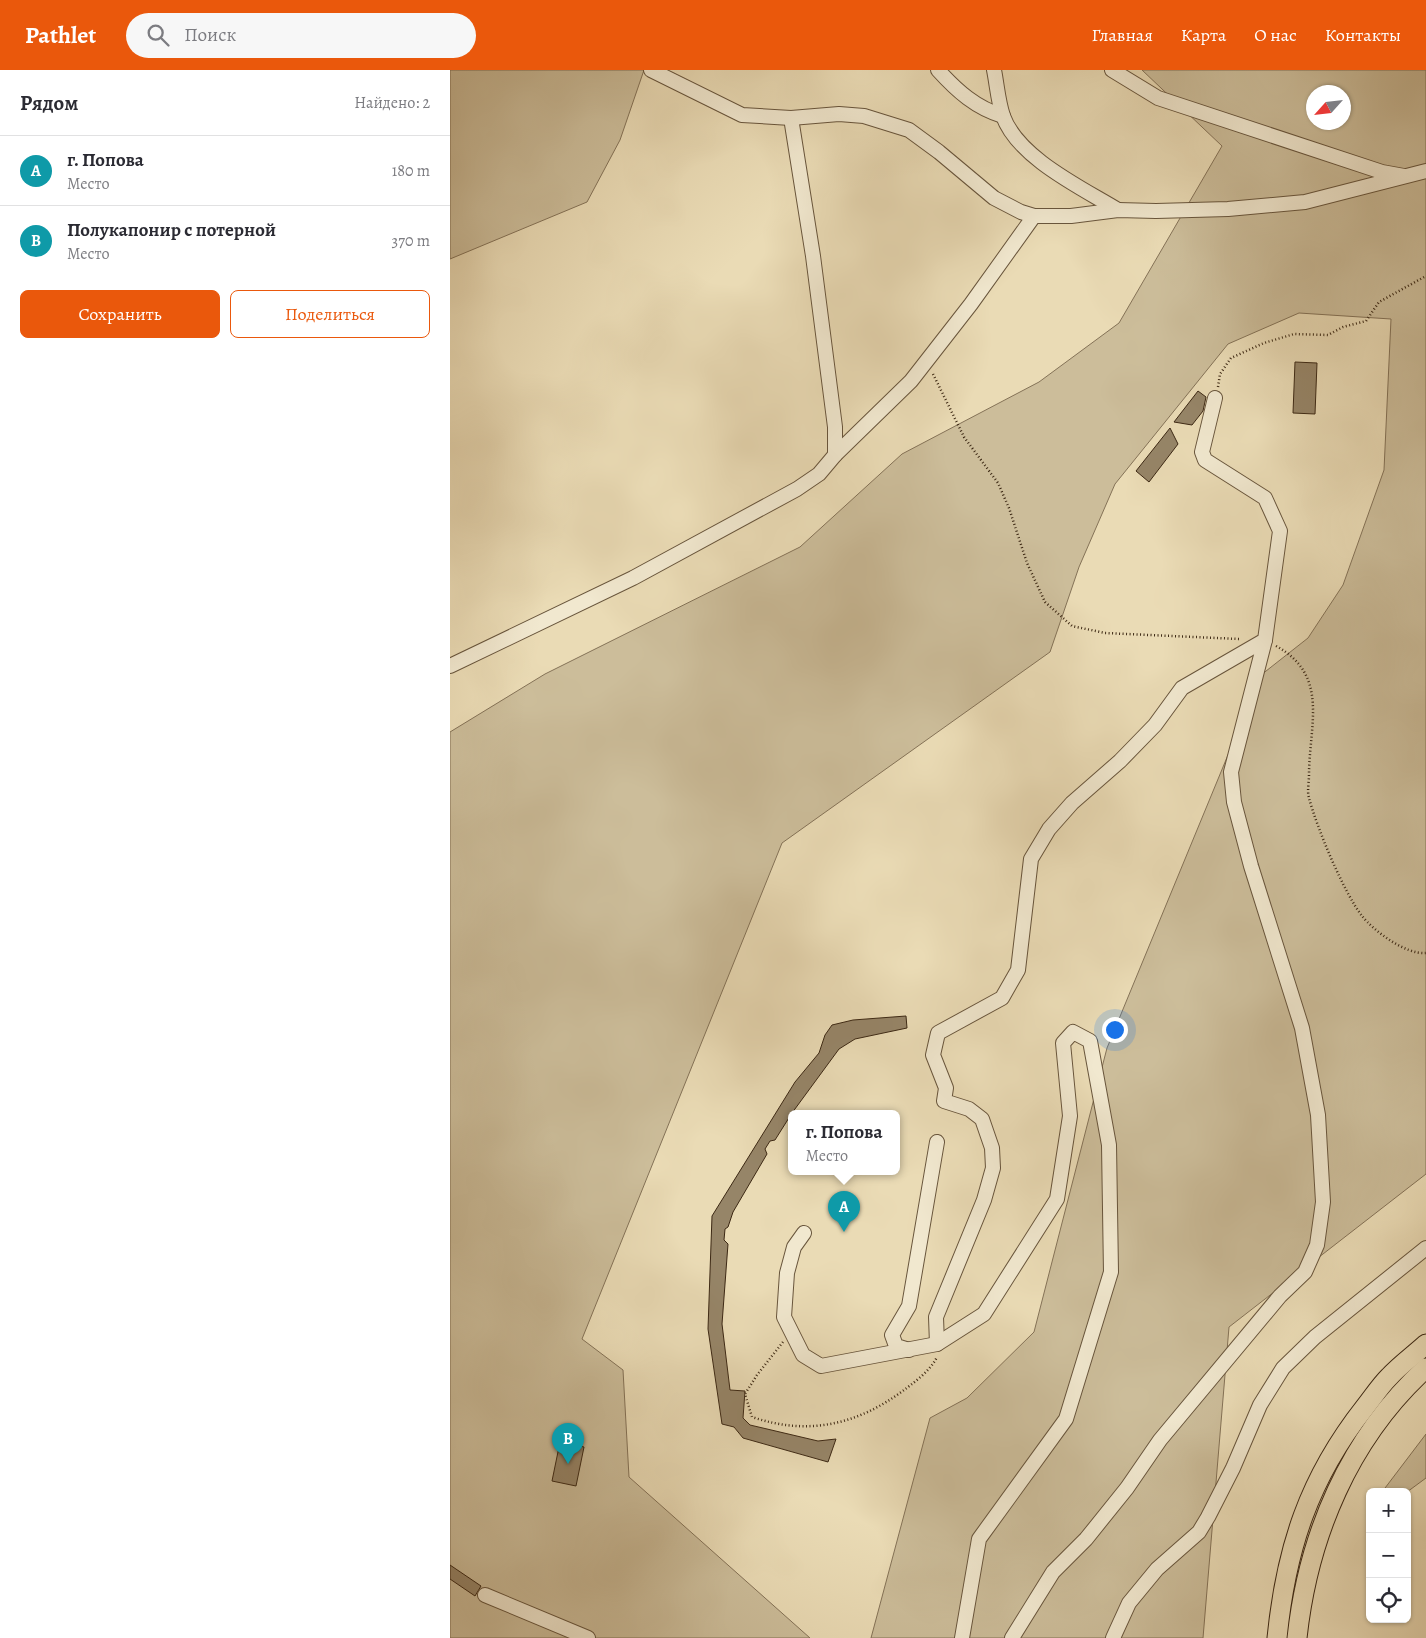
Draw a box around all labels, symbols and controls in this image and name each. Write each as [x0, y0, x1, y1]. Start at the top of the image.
search box [126, 13, 476, 58]
text: Pathlet [25, 19, 96, 51]
icon: search [144, 21, 172, 49]
text: Поиск [184, 22, 236, 48]
text: Главная [1092, 23, 1153, 47]
text: Карта [1181, 23, 1226, 47]
text: О нас [1254, 23, 1297, 47]
text: Контакты [1325, 23, 1401, 47]
north arrow [1306, 85, 1351, 130]
text: Рядом [20, 89, 78, 117]
text: Найдено: 2 [354, 92, 430, 114]
text: г. Попова [67, 147, 144, 173]
text: A [31, 160, 41, 182]
text: 180 m [392, 160, 430, 182]
text: Место [67, 173, 110, 195]
text: Полукапонир с потерной [67, 217, 276, 243]
text: B [31, 230, 41, 252]
text: 370 m [392, 230, 430, 252]
text: Место [67, 243, 110, 265]
button: Сохранить [20, 290, 220, 338]
button: Поделиться [230, 290, 430, 338]
your location [1102, 1017, 1128, 1043]
popup [788, 1110, 900, 1175]
text: г. Попова [806, 1119, 882, 1145]
text: Место [806, 1145, 848, 1167]
pin: A [828, 1191, 860, 1232]
pin: B [552, 1423, 584, 1464]
map controls [1366, 1488, 1411, 1623]
button: + [1366, 1488, 1411, 1533]
button: − [1366, 1533, 1411, 1578]
button: locate [1366, 1578, 1411, 1623]

